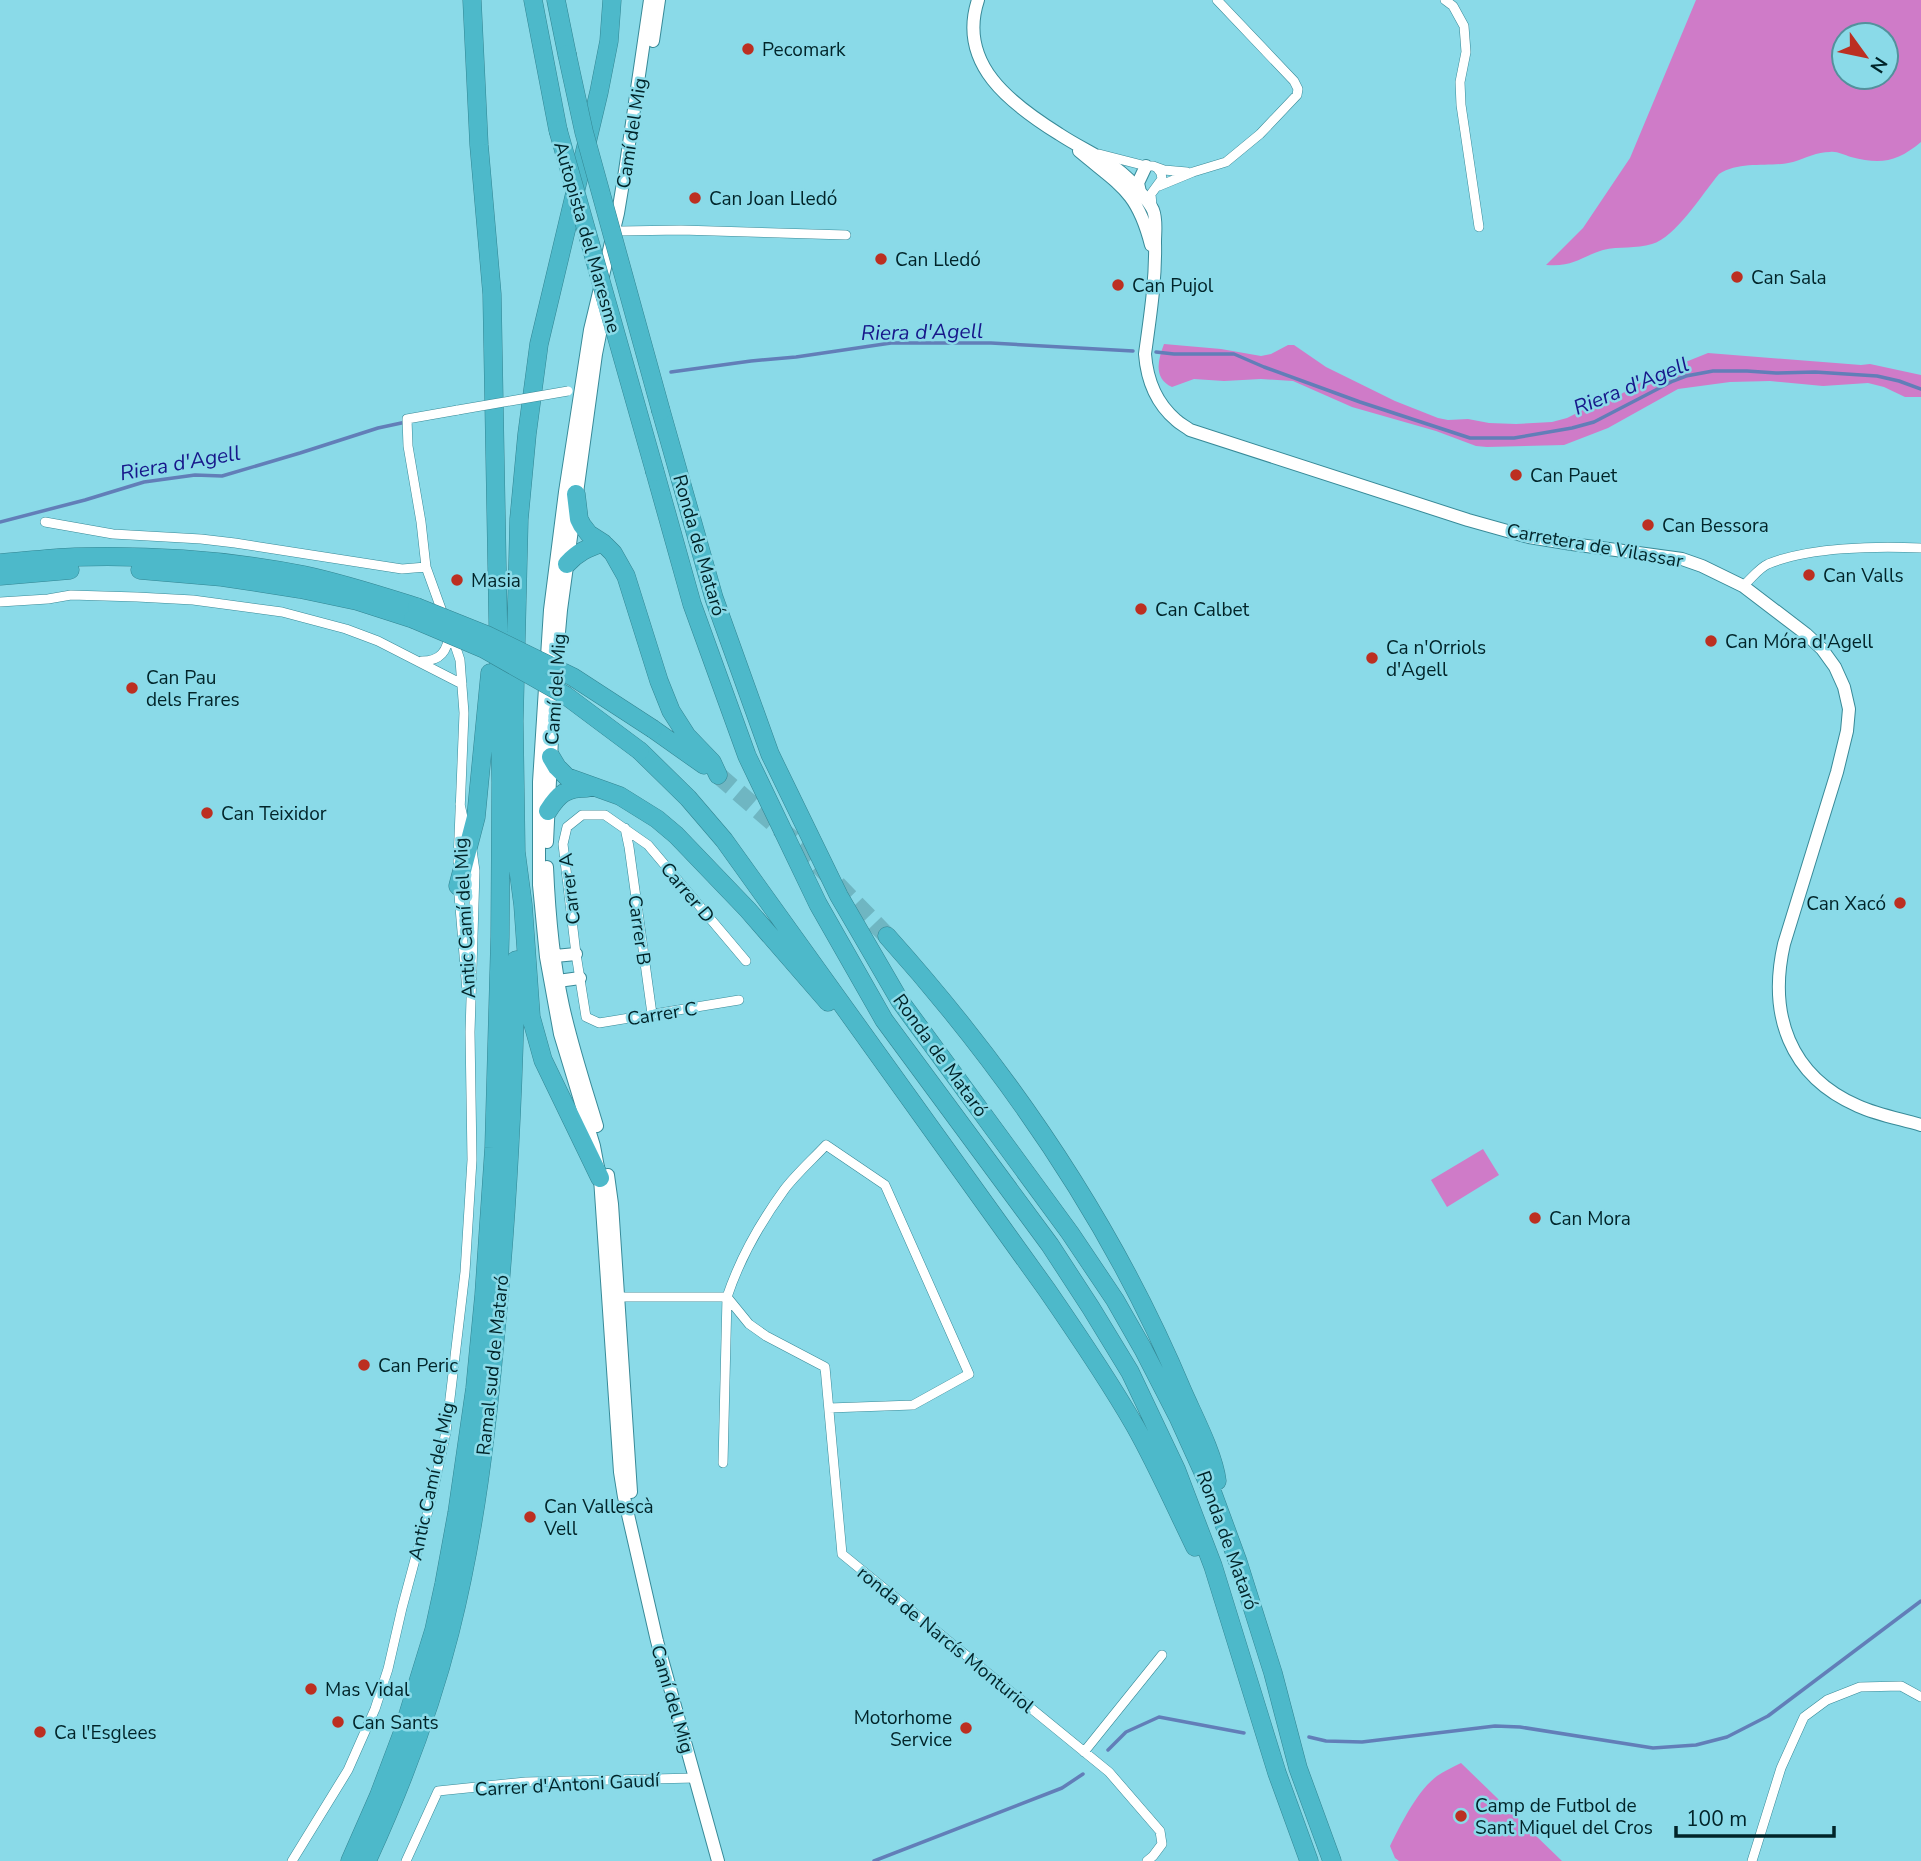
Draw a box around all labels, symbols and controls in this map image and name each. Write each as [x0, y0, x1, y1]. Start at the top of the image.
north arrow [1830, 21, 1900, 91]
place label: Pecomark [762, 37, 846, 63]
marker: Pecomark [740, 41, 756, 57]
text: N [1864, 52, 1893, 78]
street label: Camí del Mig [610, 76, 654, 190]
street label: Autopista del Maresme [547, 138, 627, 336]
place label: Can Joan Lledó [709, 186, 837, 212]
marker: Can Joan Lledó [687, 190, 703, 206]
place label: Can Lledó [895, 247, 981, 273]
marker: Can Lledó [873, 251, 889, 267]
place label: Can Sala [1751, 265, 1827, 291]
marker: Can Sala [1729, 269, 1745, 285]
place label: Can Pujol [1132, 273, 1214, 299]
marker: Can Pujol [1110, 277, 1126, 293]
water label: Riera d'Agell [861, 317, 983, 347]
water label: Riera d'Agell [1569, 350, 1693, 422]
water label: Riera d'Agell [117, 439, 243, 487]
place label: Can Pauet [1530, 463, 1618, 489]
marker: Can Pauet [1508, 467, 1524, 483]
street label: Ronda de Mataró [666, 471, 732, 619]
place label: Can Bessora [1662, 513, 1769, 539]
marker: Can Bessora [1640, 517, 1656, 533]
street label: Carretera de Vilassar [1504, 518, 1685, 574]
place label: Can Valls [1823, 563, 1904, 589]
marker: Can Valls [1801, 567, 1817, 583]
place label: Masia [471, 568, 521, 594]
marker: Masia [449, 572, 465, 588]
place label: Can Calbet [1155, 597, 1250, 623]
marker: Can Calbet [1133, 601, 1149, 617]
place label: Can Móra d'Agell [1725, 629, 1874, 655]
street label: Camí del Mig [539, 633, 573, 746]
marker: Can Móra d'Agell [1703, 633, 1719, 649]
place label: Ca n'Orriols d'Agell [1386, 635, 1486, 683]
marker: Ca n'Orriols d'Agell [1364, 650, 1380, 666]
place label: Can Pau dels Frares [146, 665, 240, 713]
marker: Can Pau dels Frares [124, 680, 140, 696]
place label: Can Teixidor [221, 801, 327, 827]
marker: Can Teixidor [199, 805, 215, 821]
street label: Antic Camí del Mig [448, 837, 482, 999]
street label: Carrer A [553, 852, 587, 926]
street label: Carrer D [654, 857, 720, 929]
place label: Can Xacó [1806, 891, 1886, 917]
street label: Carrer B [621, 893, 657, 967]
marker: Can Xacó [1892, 895, 1908, 911]
street label: Ronda de Mataró [887, 989, 994, 1122]
street label: Carrer C [625, 996, 699, 1032]
place label: Can Mora [1549, 1206, 1631, 1232]
marker: Can Mora [1527, 1210, 1543, 1226]
street label: Ramal sud de Mataró [471, 1273, 515, 1457]
place label: Can Peric [378, 1353, 458, 1379]
marker: Can Peric [356, 1357, 372, 1373]
street label: Antic Camí del Mig [403, 1400, 461, 1563]
street label: Ronda de Mataró [1190, 1467, 1264, 1613]
place label: Can Vallescà Vell [543, 1494, 653, 1542]
marker: Can Vallescà Vell [522, 1509, 538, 1525]
street label: ronda de Narcís Monturiol [852, 1560, 1040, 1719]
street label: Camí del Mig [644, 1642, 700, 1756]
place label: Mas Vidal [325, 1677, 410, 1703]
marker: Mas Vidal [303, 1681, 319, 1697]
place label: Motorhome Service [854, 1705, 952, 1753]
place label: Can Sants [352, 1710, 439, 1736]
marker: Can Sants [330, 1714, 346, 1730]
place label: Ca l'Esglees [54, 1720, 157, 1746]
marker: Motorhome Service [958, 1720, 974, 1736]
marker: Ca l'Esglees [32, 1724, 48, 1740]
street label: Carrer d'Antoni Gaudí [474, 1767, 662, 1803]
place label: Camp de Futbol de Sant Miquel del Cros [1475, 1793, 1653, 1841]
scale bar [1676, 1794, 1834, 1838]
text: 100 m [1686, 1805, 1747, 1833]
marker: Camp de Futbol de Sant Miquel del Cros [1453, 1808, 1469, 1824]

